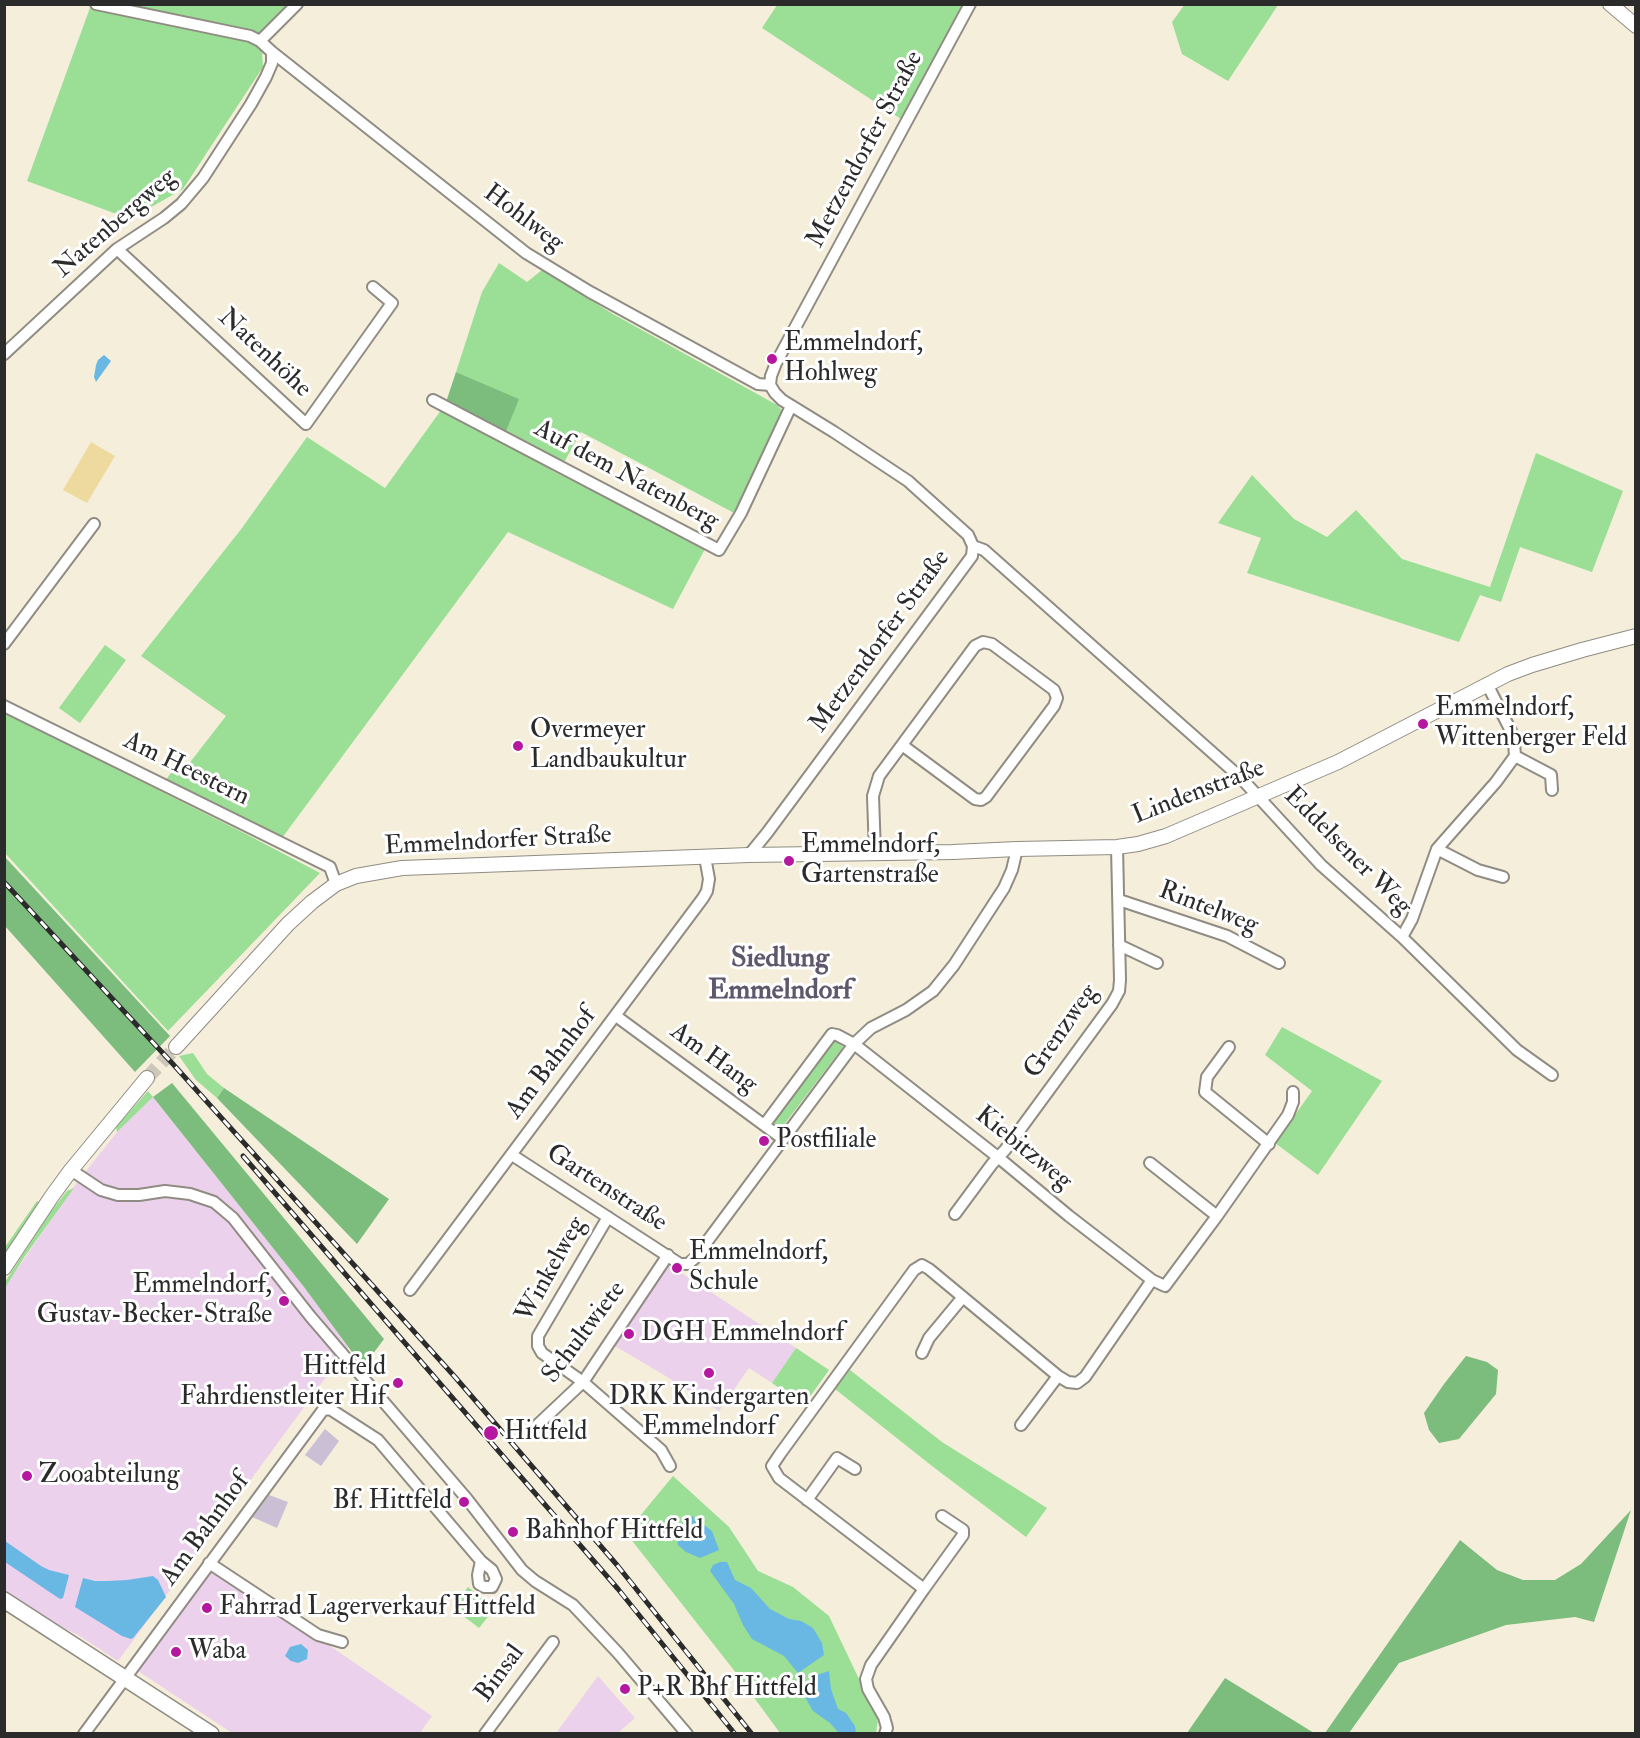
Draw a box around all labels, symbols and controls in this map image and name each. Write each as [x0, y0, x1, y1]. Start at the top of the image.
street label: Metzendorfer Straße [801, 46, 931, 254]
street label: Natenbergweg [49, 163, 183, 285]
street label: Hohlweg [476, 179, 570, 259]
street label: Natenhöhe [211, 303, 317, 405]
place label: Emmelndorf, Hohlweg [784, 328, 923, 390]
marker: Emmelndorf, Hohlweg [765, 352, 779, 366]
street label: Auf dem Natenberg [528, 414, 724, 538]
street label: Metzendorfer Straße [804, 545, 958, 739]
place label: Emmelndorf, Wittenberger Feld [1435, 693, 1627, 754]
place label: Overmeyer Landbaukultur [530, 715, 686, 776]
marker: Emmelndorf, Wittenberger Feld [1416, 717, 1430, 731]
street label: Am Heestern [118, 726, 254, 814]
marker: Overmeyer Landbaukultur [511, 739, 525, 753]
street label: Lindenstraße [1129, 754, 1269, 832]
street label: Eddelsener Weg [1276, 781, 1418, 923]
street label: Emmelndorfer Straße [384, 820, 612, 864]
place label: Emmelndorf, Gartenstraße [801, 830, 940, 892]
marker: Emmelndorf, Gartenstraße [782, 854, 796, 868]
street label: Rintelweg [1154, 876, 1262, 942]
district label: Siedlung Emmelndorf [708, 943, 852, 1009]
street label: Grenzweg [1018, 979, 1106, 1085]
street label: Am Bahnhof [500, 1002, 604, 1126]
street label: Am Hang [663, 1017, 763, 1101]
street label: Kiebitzweg [968, 1100, 1078, 1198]
place label: Postfiliale [776, 1125, 876, 1157]
marker: Postfiliale [757, 1134, 771, 1148]
street label: Gartenstraße [540, 1138, 672, 1240]
street label: Winkelweg [510, 1212, 594, 1328]
place label: Emmelndorf, Schule [689, 1237, 828, 1298]
marker: Emmelndorf, Schule [670, 1261, 684, 1275]
place label: Emmelndorf, Gustav-Becker-Straße [37, 1270, 272, 1332]
street label: Schultwiete [537, 1276, 633, 1390]
marker: Emmelndorf, Gustav-Becker-Straße [277, 1294, 291, 1308]
place label: DGH Emmelndorf [641, 1318, 844, 1350]
marker: DGH Emmelndorf [622, 1327, 636, 1341]
place label: Hittfeld Fahrdienstleiter Hif [180, 1352, 386, 1414]
marker: DRK Kindergarten Emmelndorf [702, 1366, 716, 1380]
marker: Hittfeld Fahrdienstleiter Hif [391, 1376, 405, 1390]
place label: DRK Kindergarten Emmelndorf [609, 1382, 809, 1444]
place label: Hittfeld [504, 1417, 587, 1449]
marker: Hittfeld [482, 1424, 500, 1442]
place label: Zooabteilung [39, 1460, 179, 1492]
street label: Am Bahnhof [155, 1468, 257, 1592]
marker: Zooabteilung [20, 1469, 34, 1483]
place label: Bf. Hittfeld [333, 1486, 452, 1518]
marker: Bf. Hittfeld [457, 1495, 471, 1509]
place label: Bahnhof Hittfeld [525, 1516, 703, 1548]
marker: Bahnhof Hittfeld [506, 1525, 520, 1539]
place label: Fahrrad Lagerverkauf Hittfeld [219, 1592, 536, 1624]
marker: Fahrrad Lagerverkauf Hittfeld [200, 1601, 214, 1615]
place label: Waba [188, 1636, 246, 1668]
street label: Binsal [470, 1639, 532, 1709]
marker: Waba [169, 1645, 183, 1659]
place label: P+R Bhf Hittfeld [637, 1673, 817, 1705]
marker: P+R Bhf Hittfeld [618, 1682, 632, 1696]

